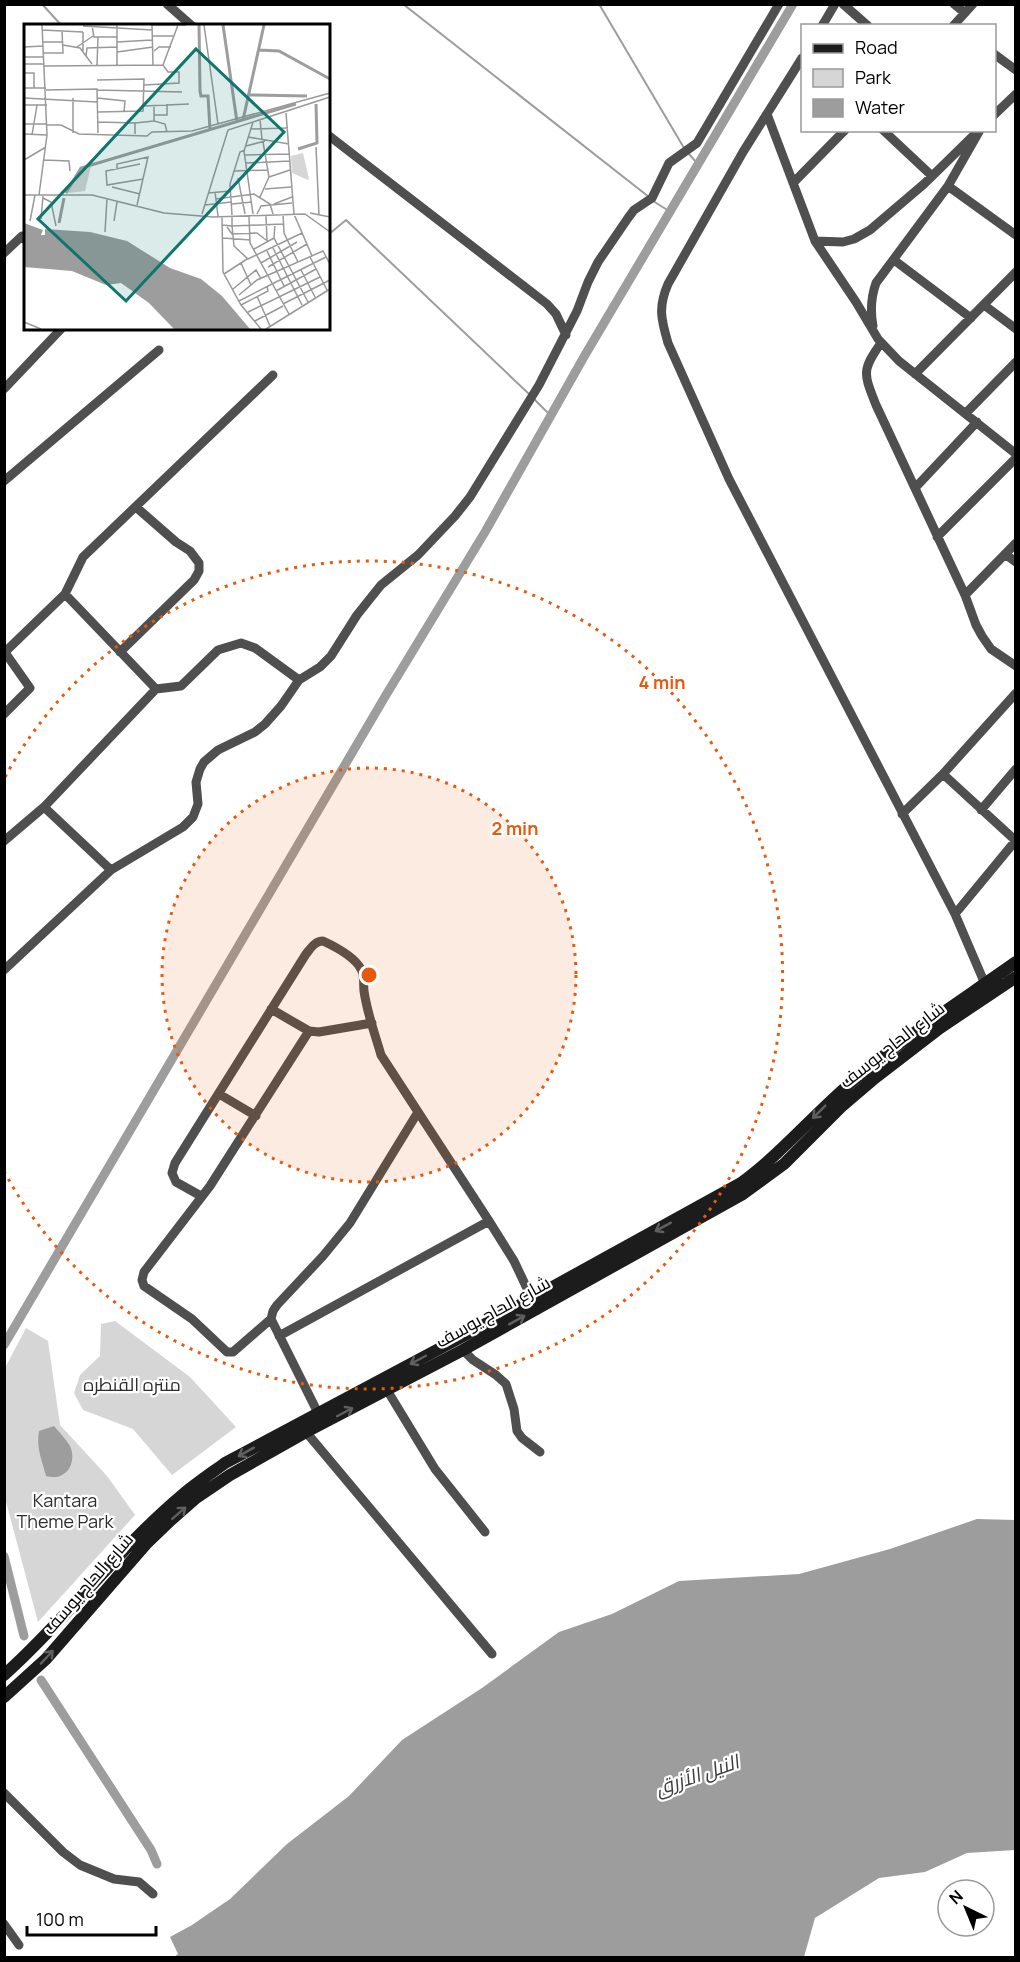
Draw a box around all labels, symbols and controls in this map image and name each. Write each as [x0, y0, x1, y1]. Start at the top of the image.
inset map [24, 24, 330, 330]
legend [801, 24, 996, 132]
text: Road [855, 35, 898, 59]
text: Park [855, 65, 892, 89]
text: Water [855, 95, 905, 119]
text: 4 min [638, 670, 686, 694]
text: 2 min [492, 816, 538, 840]
centre of rings [359, 965, 379, 985]
street label: شارع الحاج يوسف [834, 995, 950, 1094]
one-way arrow [812, 1105, 827, 1120]
one-way arrow [655, 1222, 673, 1233]
street label: شارع الحاج يوسف [431, 1270, 555, 1353]
one-way arrow [508, 1314, 525, 1326]
one-way arrow [410, 1354, 427, 1366]
park label: منتره القنطره [83, 1372, 181, 1396]
one-way arrow [335, 1405, 353, 1417]
one-way arrow [238, 1446, 255, 1458]
park label: Kantara Theme Park [17, 1488, 115, 1533]
one-way arrow [171, 1506, 186, 1520]
street label: شارع الحاج يوسف [36, 1527, 139, 1640]
one-way arrow [40, 1649, 54, 1664]
water label: النيل الأزرق [651, 1747, 745, 1801]
north arrow [936, 1878, 996, 1938]
text: N [944, 1885, 967, 1909]
scale bar [27, 1899, 156, 1937]
text: 100 m [36, 1907, 84, 1931]

